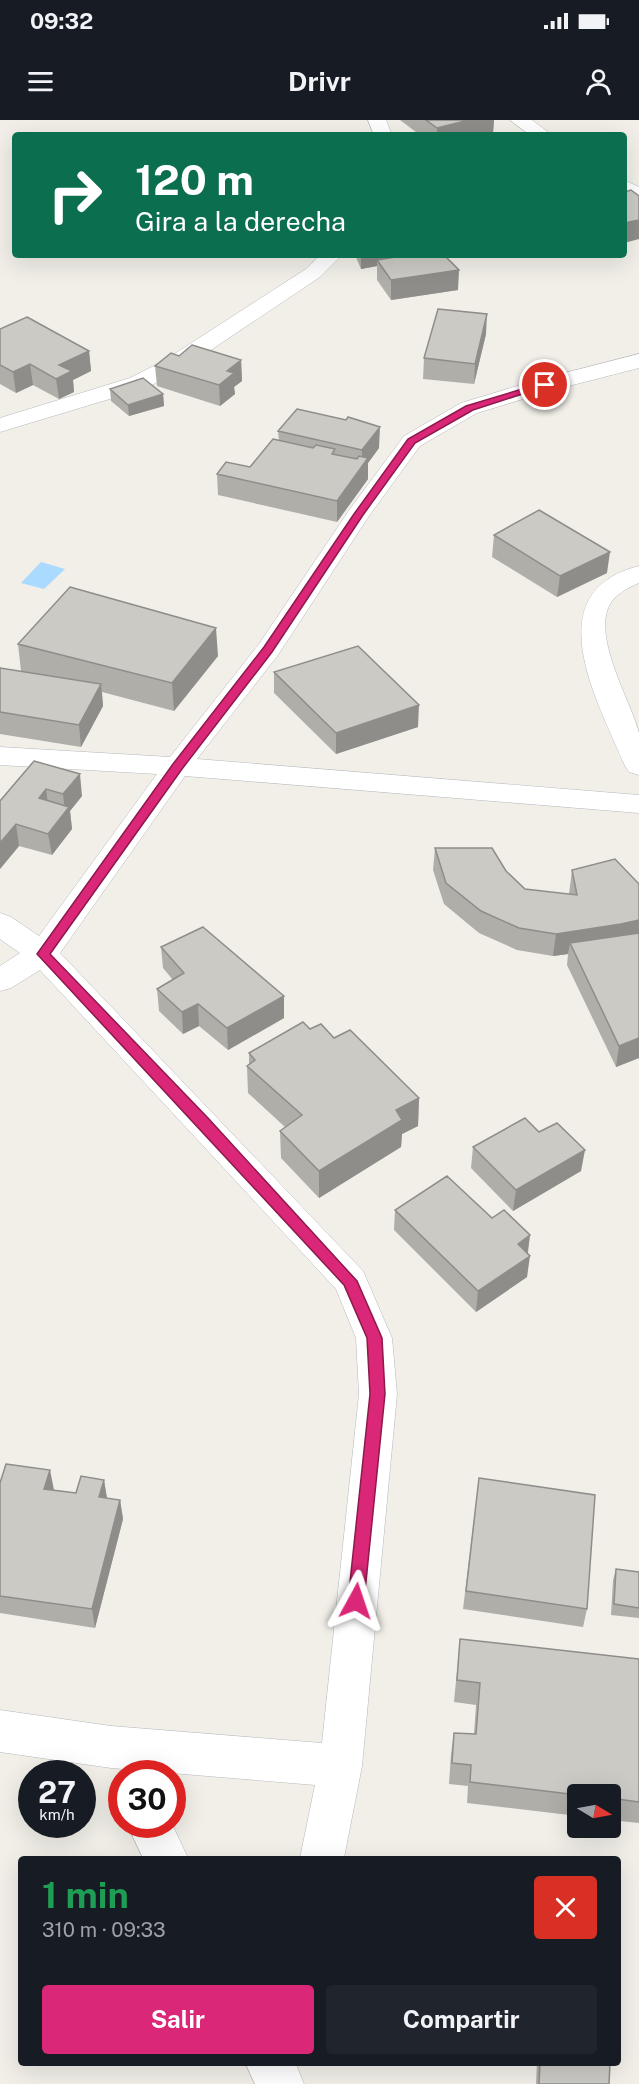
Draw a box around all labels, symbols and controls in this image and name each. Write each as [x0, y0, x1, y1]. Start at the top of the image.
text: 09:32 [30, 8, 93, 34]
icon: menu [24, 65, 57, 98]
text: Drivr [288, 65, 351, 97]
icon: person [582, 65, 615, 98]
text: 120 m [135, 155, 254, 204]
icon: right [36, 156, 114, 234]
text: Gira a la derecha [135, 205, 346, 237]
pin [519, 359, 570, 410]
icon: arrive [528, 368, 561, 401]
position arrow [324, 1569, 388, 1633]
speed limit sign: 30 [108, 1760, 186, 1838]
text: 27 [38, 1774, 76, 1810]
north arrow [567, 1784, 621, 1838]
map controls [567, 1784, 621, 1838]
text: km/h [39, 1806, 75, 1823]
text: 1 min [42, 1874, 129, 1916]
button: close [534, 1876, 597, 1939]
text: 310 m · 09:33 [42, 1918, 166, 1942]
button: Salir [42, 1985, 314, 2054]
button: Compartir [326, 1985, 597, 2054]

